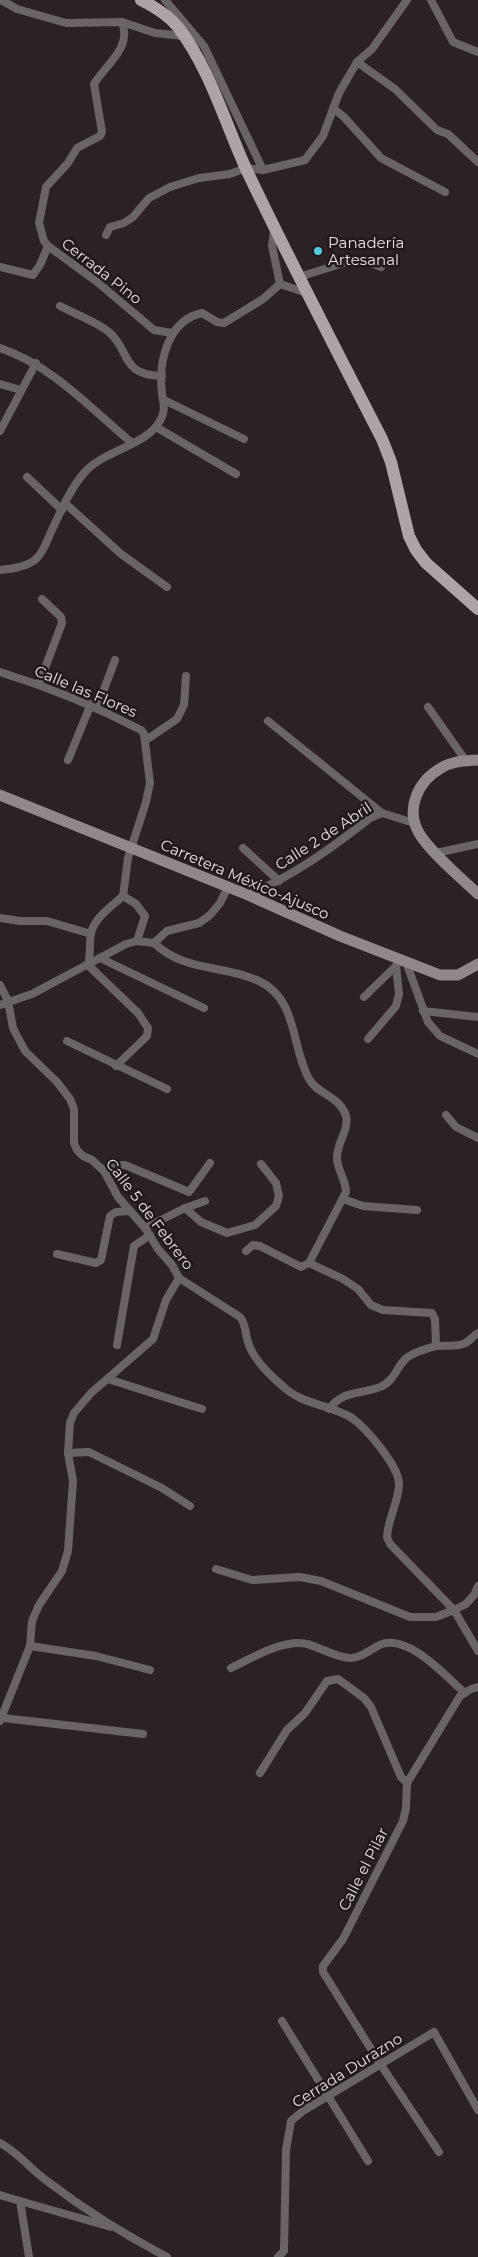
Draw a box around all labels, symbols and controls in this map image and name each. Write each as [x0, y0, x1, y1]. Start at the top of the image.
place label: Panadería Artesanal [328, 233, 404, 269]
street label: Cerrada Pino [58, 234, 146, 308]
marker: Panadería Artesanal [312, 245, 324, 257]
street label: Calle las Flores [32, 661, 140, 721]
street label: Calle 2 de Abril [271, 798, 375, 874]
street label: Carretera México-Ajusco [158, 835, 332, 923]
street label: Calle 5 de Febrero [102, 1155, 198, 1273]
street label: Calle el Pilar [334, 1824, 392, 1914]
street label: Cerrada Durazno [288, 2028, 406, 2112]

